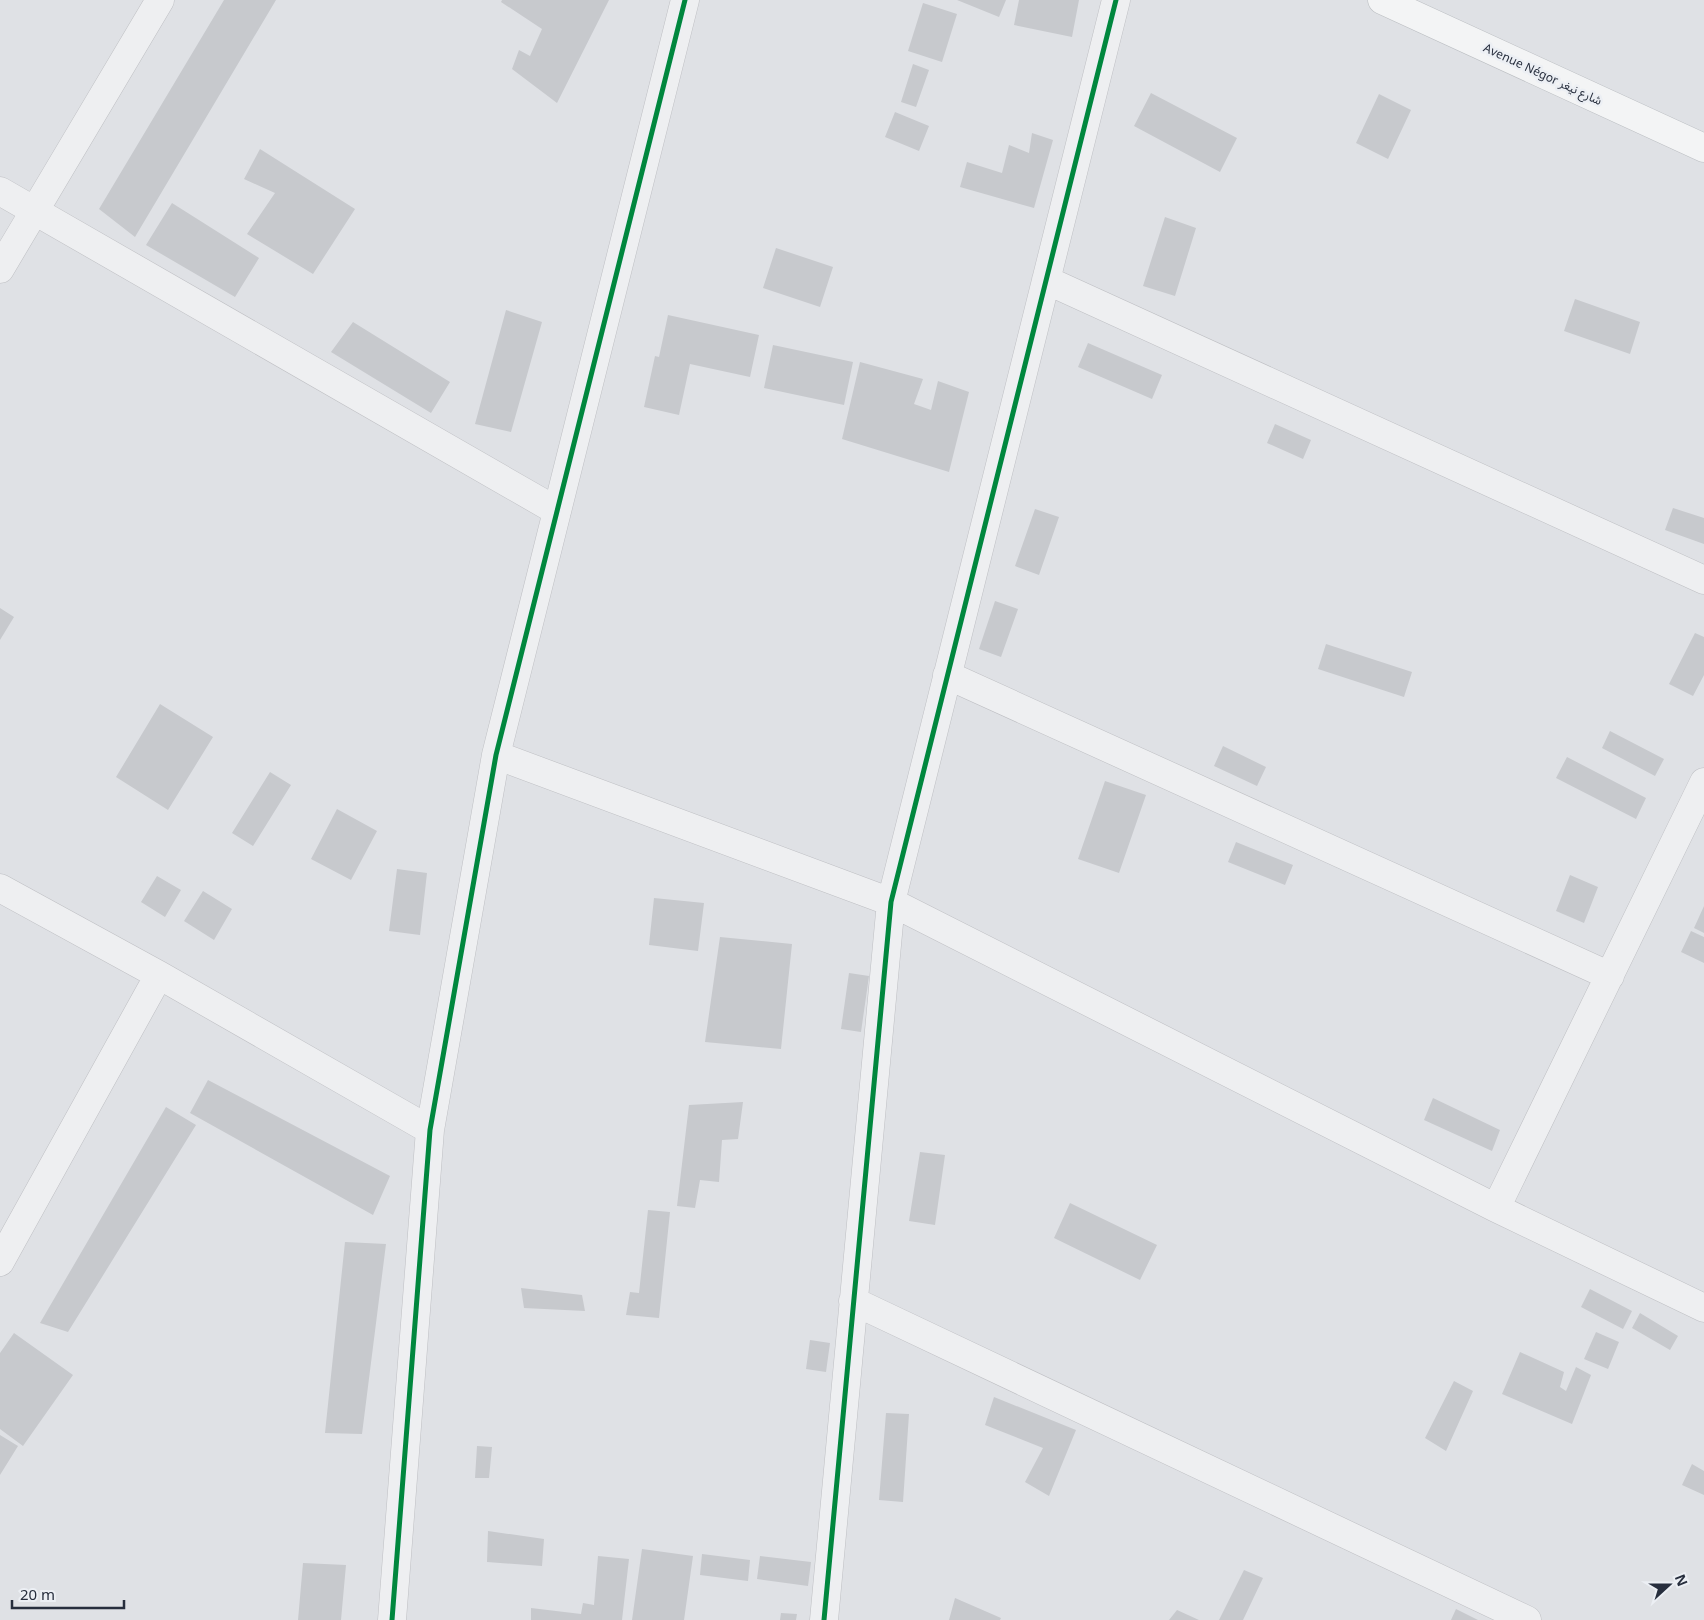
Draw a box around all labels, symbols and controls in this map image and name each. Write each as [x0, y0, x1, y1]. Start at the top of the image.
street label: Avenue Négor شارع نيغر [1480, 39, 1605, 110]
north arrow [1644, 1560, 1694, 1610]
text: N [1671, 1571, 1693, 1589]
scale bar [12, 1578, 125, 1610]
text: 20 m [20, 1584, 55, 1604]

